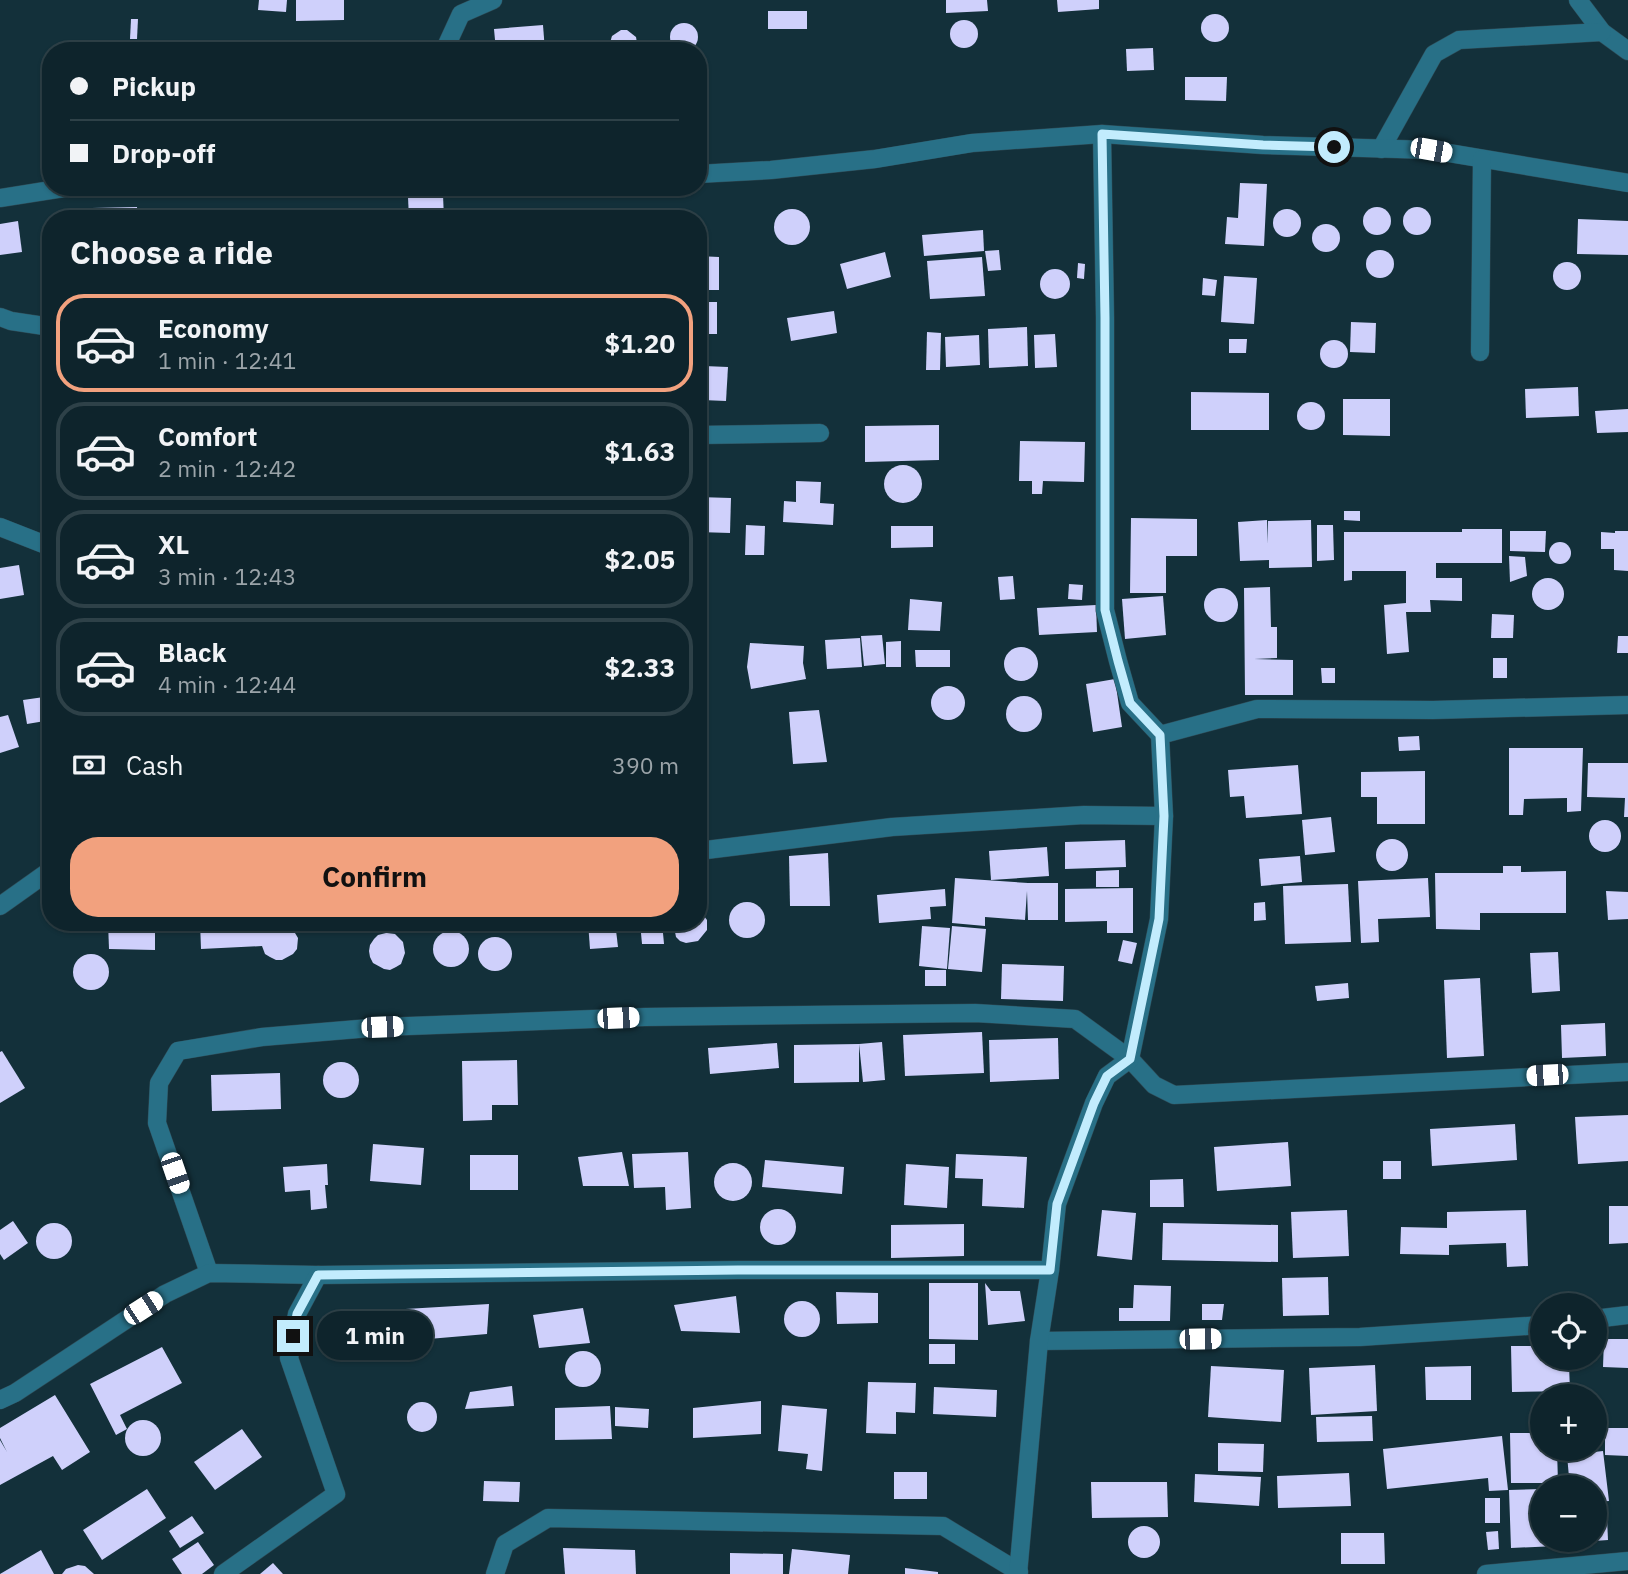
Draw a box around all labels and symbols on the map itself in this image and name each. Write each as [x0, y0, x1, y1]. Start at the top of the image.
route start [1318, 131, 1350, 163]
car [1409, 136, 1454, 164]
car [597, 1007, 640, 1029]
car [361, 1016, 404, 1038]
car [1526, 1063, 1569, 1087]
car [159, 1150, 192, 1196]
car [120, 1288, 167, 1328]
callout: 1 min [318, 1312, 433, 1360]
route end [277, 1320, 309, 1352]
car [1179, 1328, 1222, 1350]

